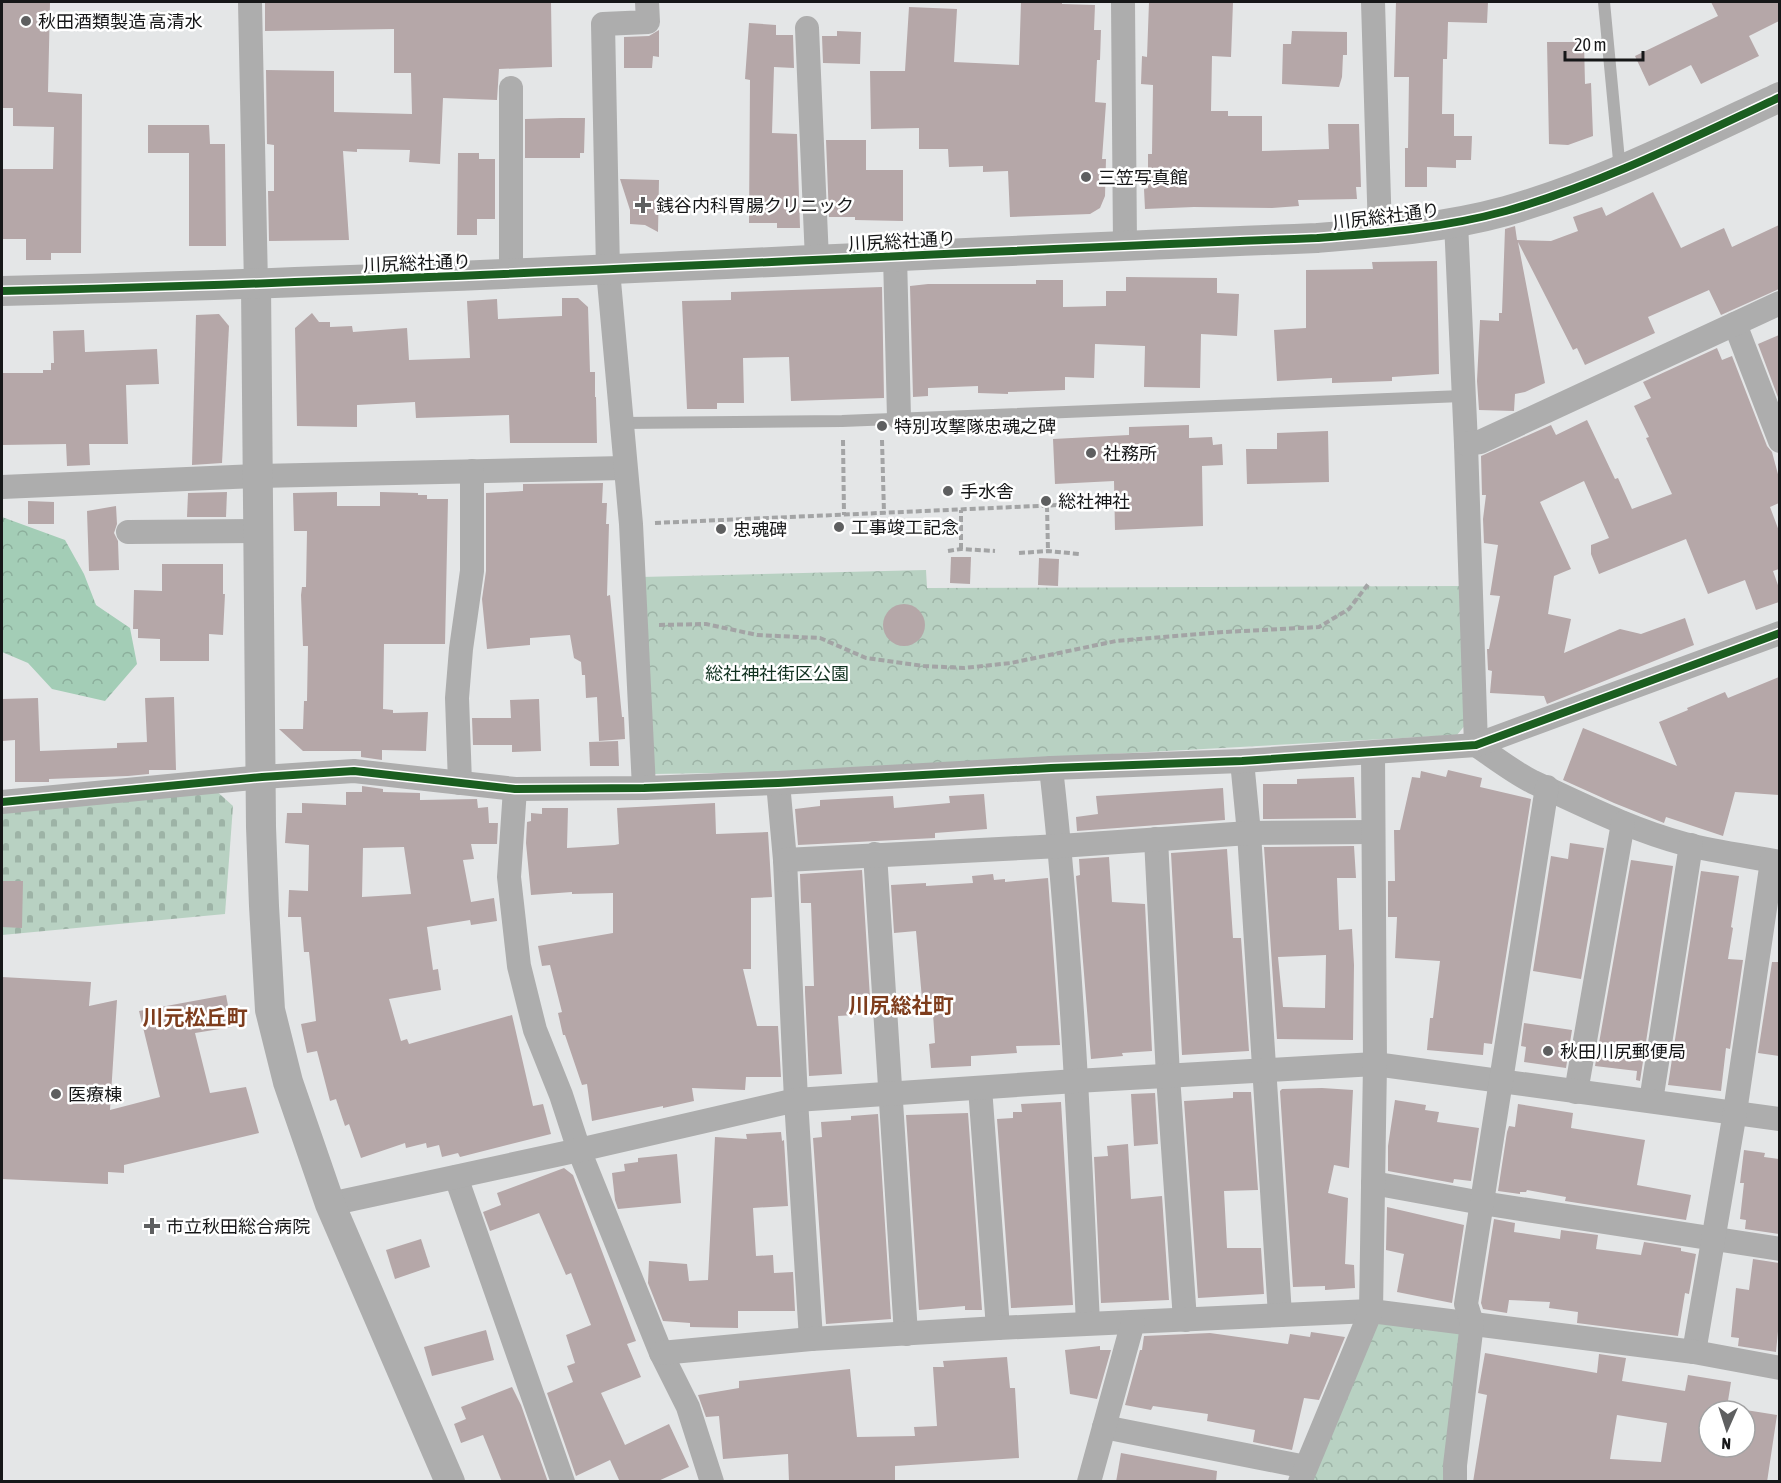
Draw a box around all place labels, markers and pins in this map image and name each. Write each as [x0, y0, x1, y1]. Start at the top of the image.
place label: 秋田酒類製造 高清水 [38, 11, 202, 32]
marker: 秋田酒類製造 高清水 [19, 14, 33, 28]
place label: 三笠写真館 [1098, 167, 1188, 188]
marker: 三笠写真館 [1079, 170, 1093, 184]
place label: 銭谷内科胃腸クリニック [656, 195, 854, 216]
marker: 銭谷内科胃腸クリニック [634, 196, 652, 214]
place label: 特別攻撃隊忠魂之碑 [894, 416, 1056, 437]
marker: 特別攻撃隊忠魂之碑 [875, 419, 889, 433]
place label: 社務所 [1103, 443, 1157, 464]
marker: 社務所 [1084, 446, 1098, 460]
place label: 手水舎 [960, 481, 1014, 502]
marker: 手水舎 [941, 484, 955, 498]
place label: 総社神社 [1058, 491, 1130, 512]
marker: 総社神社 [1039, 494, 1053, 508]
place label: 工事竣工記念 [851, 517, 959, 538]
place label: 忠魂碑 [733, 519, 787, 540]
marker: 工事竣工記念 [832, 520, 846, 534]
marker: 忠魂碑 [714, 522, 728, 536]
place label: 秋田川尻郵便局 [1560, 1041, 1686, 1062]
marker: 秋田川尻郵便局 [1541, 1044, 1555, 1058]
place label: 医療棟 [68, 1084, 122, 1105]
marker: 医療棟 [49, 1087, 63, 1101]
place label: 市立秋田総合病院 [166, 1216, 310, 1237]
marker: 市立秋田総合病院 [143, 1217, 161, 1235]

